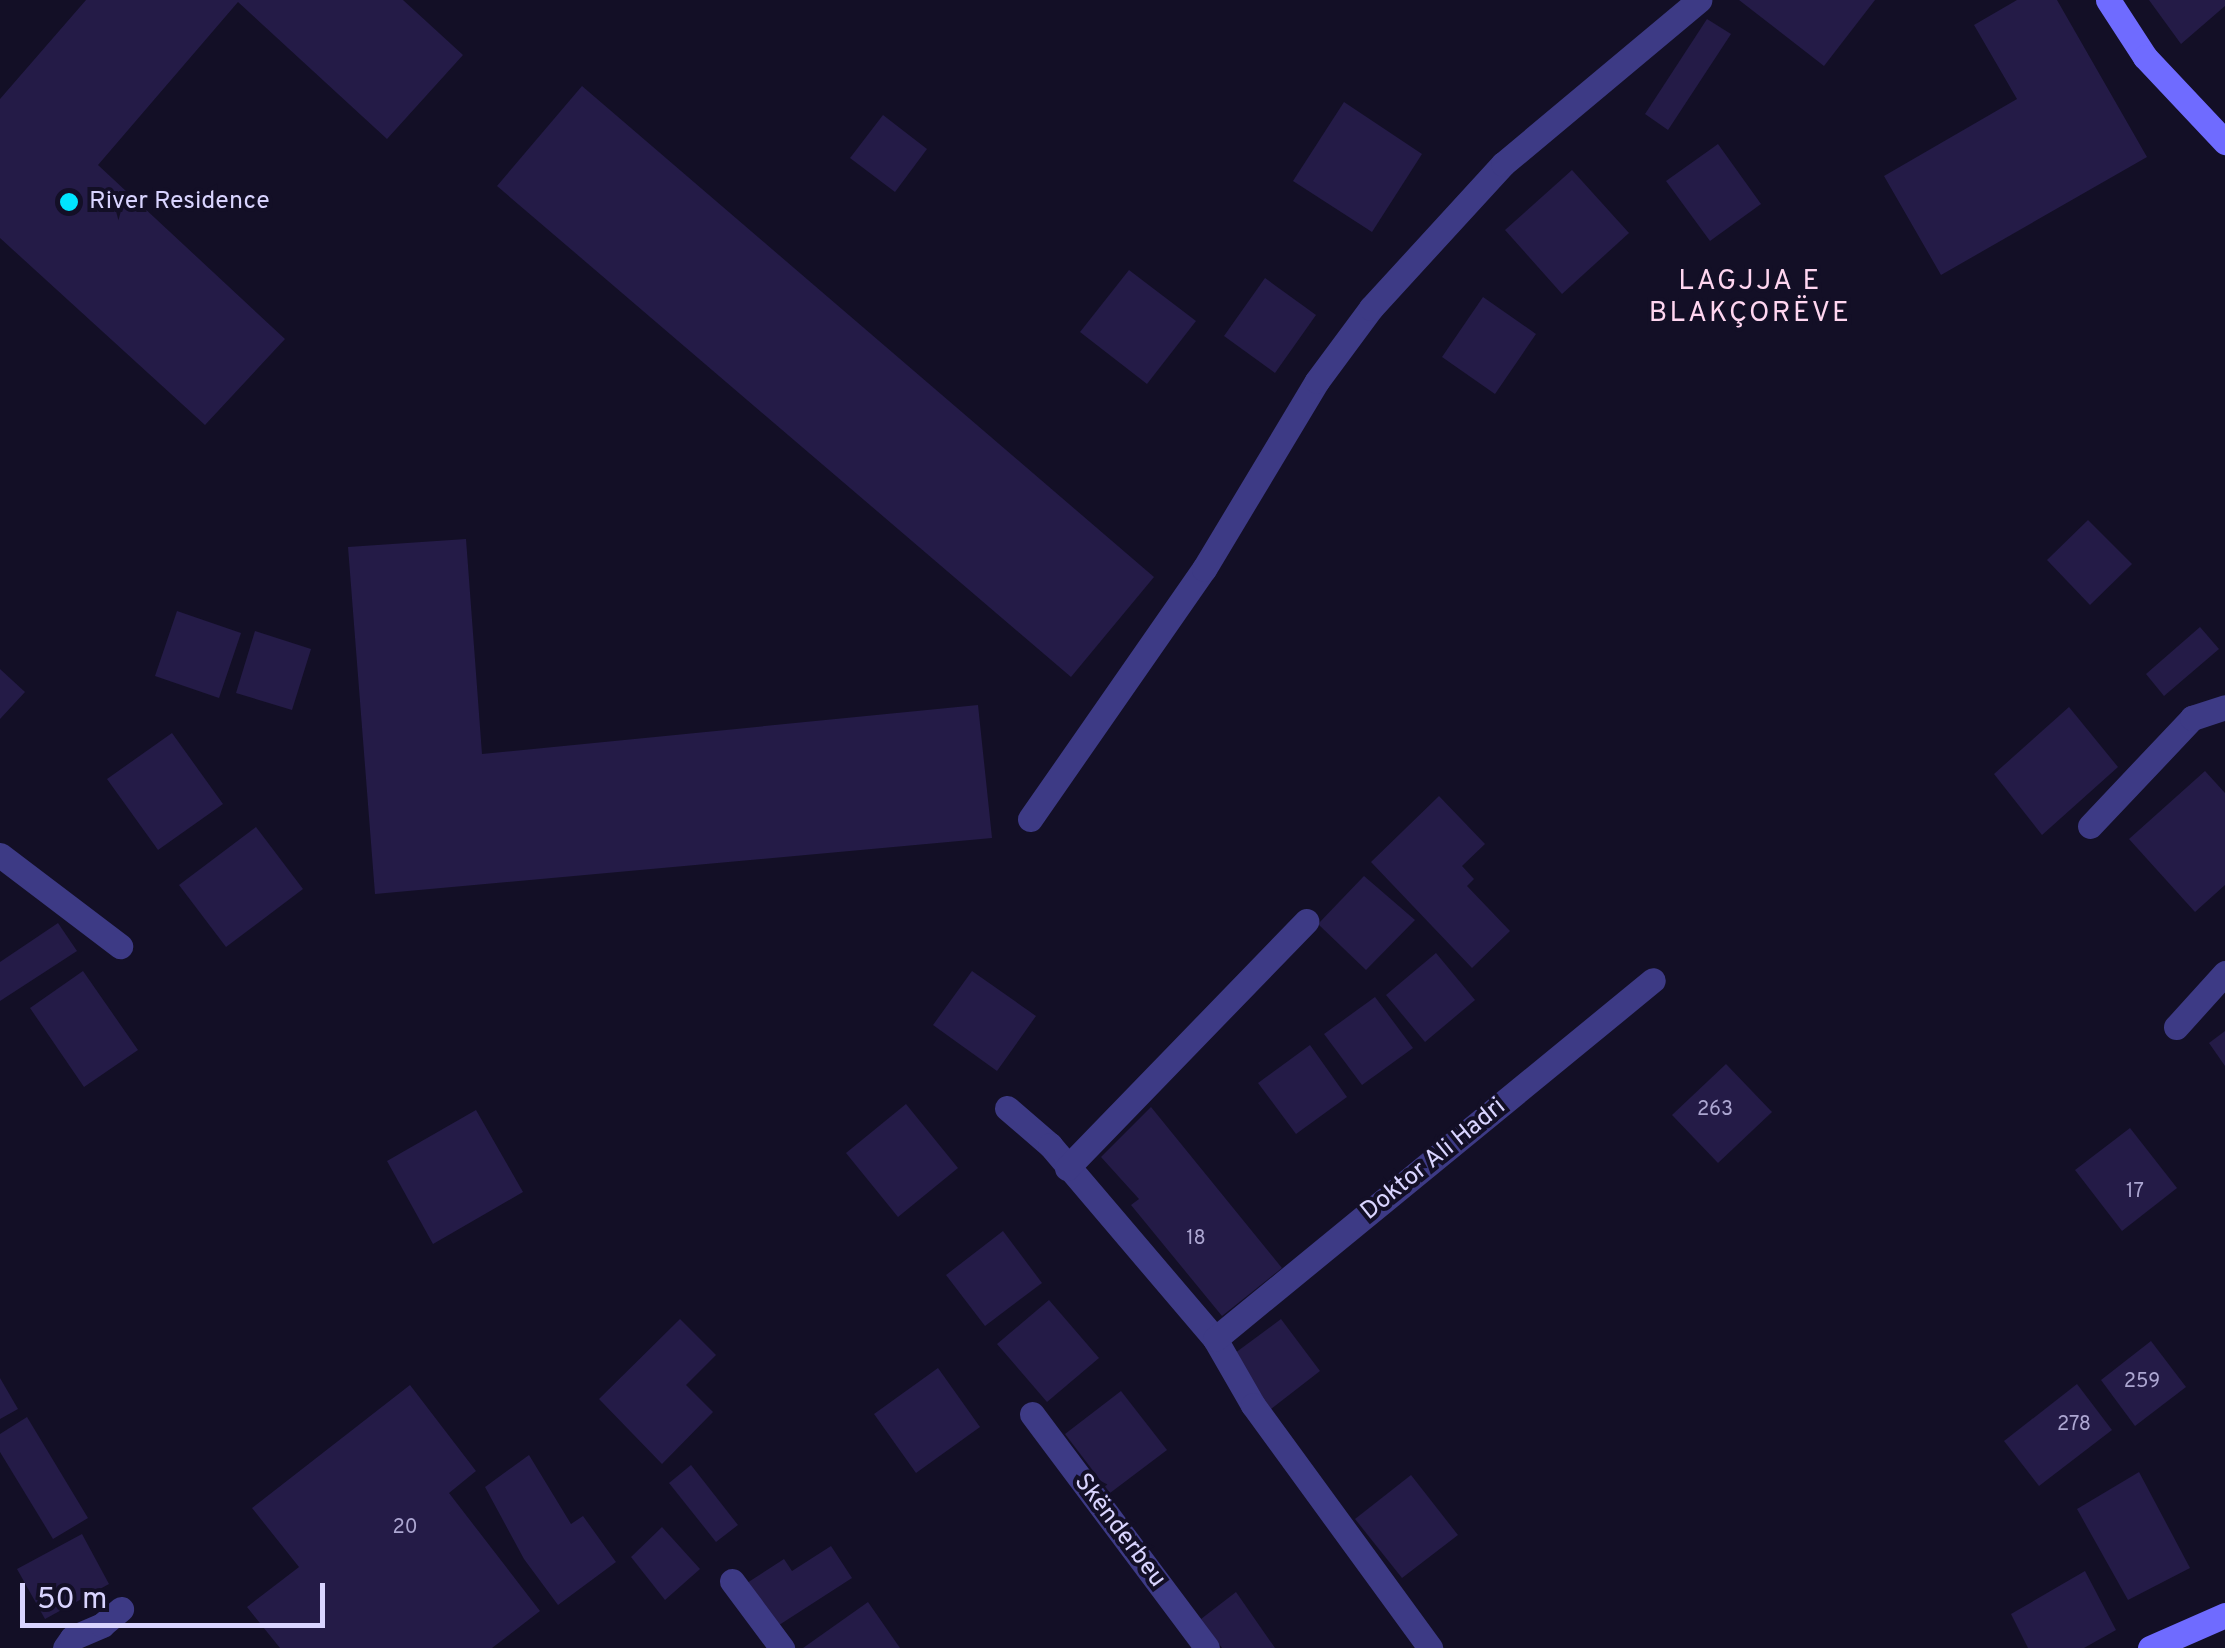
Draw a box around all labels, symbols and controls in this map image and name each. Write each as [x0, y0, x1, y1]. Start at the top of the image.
place label: River Residence [89, 187, 270, 217]
marker: River Residence [58, 191, 80, 213]
district label: LAGJJA E BLAKÇORËVE [1649, 265, 1851, 331]
street label: Doktor Ali Hadri [1355, 1092, 1513, 1228]
house number: 263 [1697, 1098, 1733, 1122]
house number: 17 [2126, 1180, 2144, 1204]
house number: 18 [1186, 1227, 1206, 1251]
house number: 259 [2124, 1370, 2160, 1394]
house number: 278 [2057, 1413, 2091, 1437]
street label: Skënderbeu [1067, 1468, 1171, 1594]
house number: 20 [392, 1516, 418, 1540]
scale bar [25, 1563, 330, 1625]
text: 50 m [37, 1582, 107, 1619]

